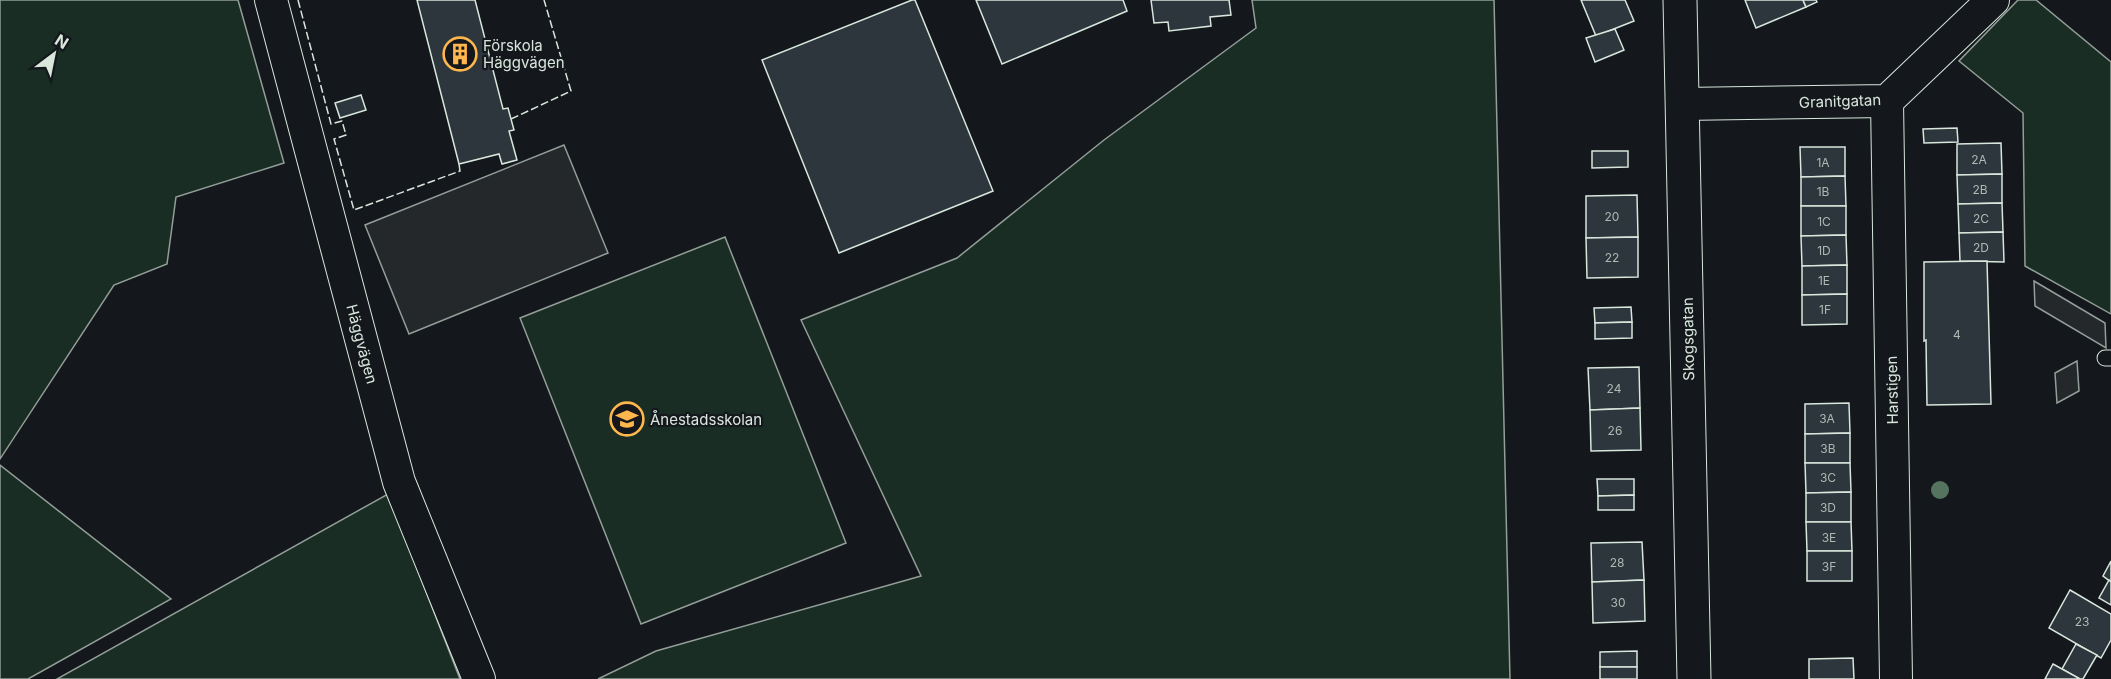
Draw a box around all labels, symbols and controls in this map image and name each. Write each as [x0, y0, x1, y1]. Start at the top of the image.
north arrow [24, 24, 84, 84]
text: N [51, 30, 72, 53]
building icon: Förskola Häggvägen [442, 36, 478, 72]
place label: Förskola Häggvägen [483, 36, 565, 72]
street label: Granitgatan [1798, 90, 1882, 112]
house number: 2A [1971, 152, 1987, 167]
house number: 1A [1816, 155, 1830, 170]
house number: 2B [1972, 182, 1988, 197]
house number: 1B [1817, 184, 1830, 199]
house number: 20 [1605, 209, 1619, 224]
house number: 2C [1973, 211, 1989, 226]
house number: 1C [1817, 214, 1831, 229]
house number: 2D [1973, 240, 1989, 255]
house number: 1D [1817, 243, 1831, 258]
house number: 22 [1605, 250, 1619, 265]
house number: 1E [1818, 273, 1830, 288]
street label: Skogsgatan [1678, 297, 1698, 381]
street label: Häggvägen [342, 302, 382, 386]
house number: 1F [1819, 302, 1831, 317]
house number: 4 [1953, 327, 1961, 342]
street label: Harstigen [1882, 356, 1902, 424]
house number: 24 [1607, 381, 1622, 396]
school or university icon: Ånestadsskolan [609, 401, 645, 437]
place label: Ånestadsskolan [650, 410, 762, 429]
house number: 3A [1819, 411, 1835, 426]
house number: 26 [1608, 423, 1622, 438]
house number: 3B [1820, 441, 1836, 456]
house number: 3C [1820, 470, 1836, 485]
house number: 3D [1820, 500, 1836, 515]
house number: 3E [1822, 530, 1836, 545]
house number: 28 [1610, 555, 1624, 570]
house number: 3F [1822, 559, 1836, 574]
house number: 30 [1611, 595, 1625, 610]
house number: 23 [2075, 614, 2089, 629]

